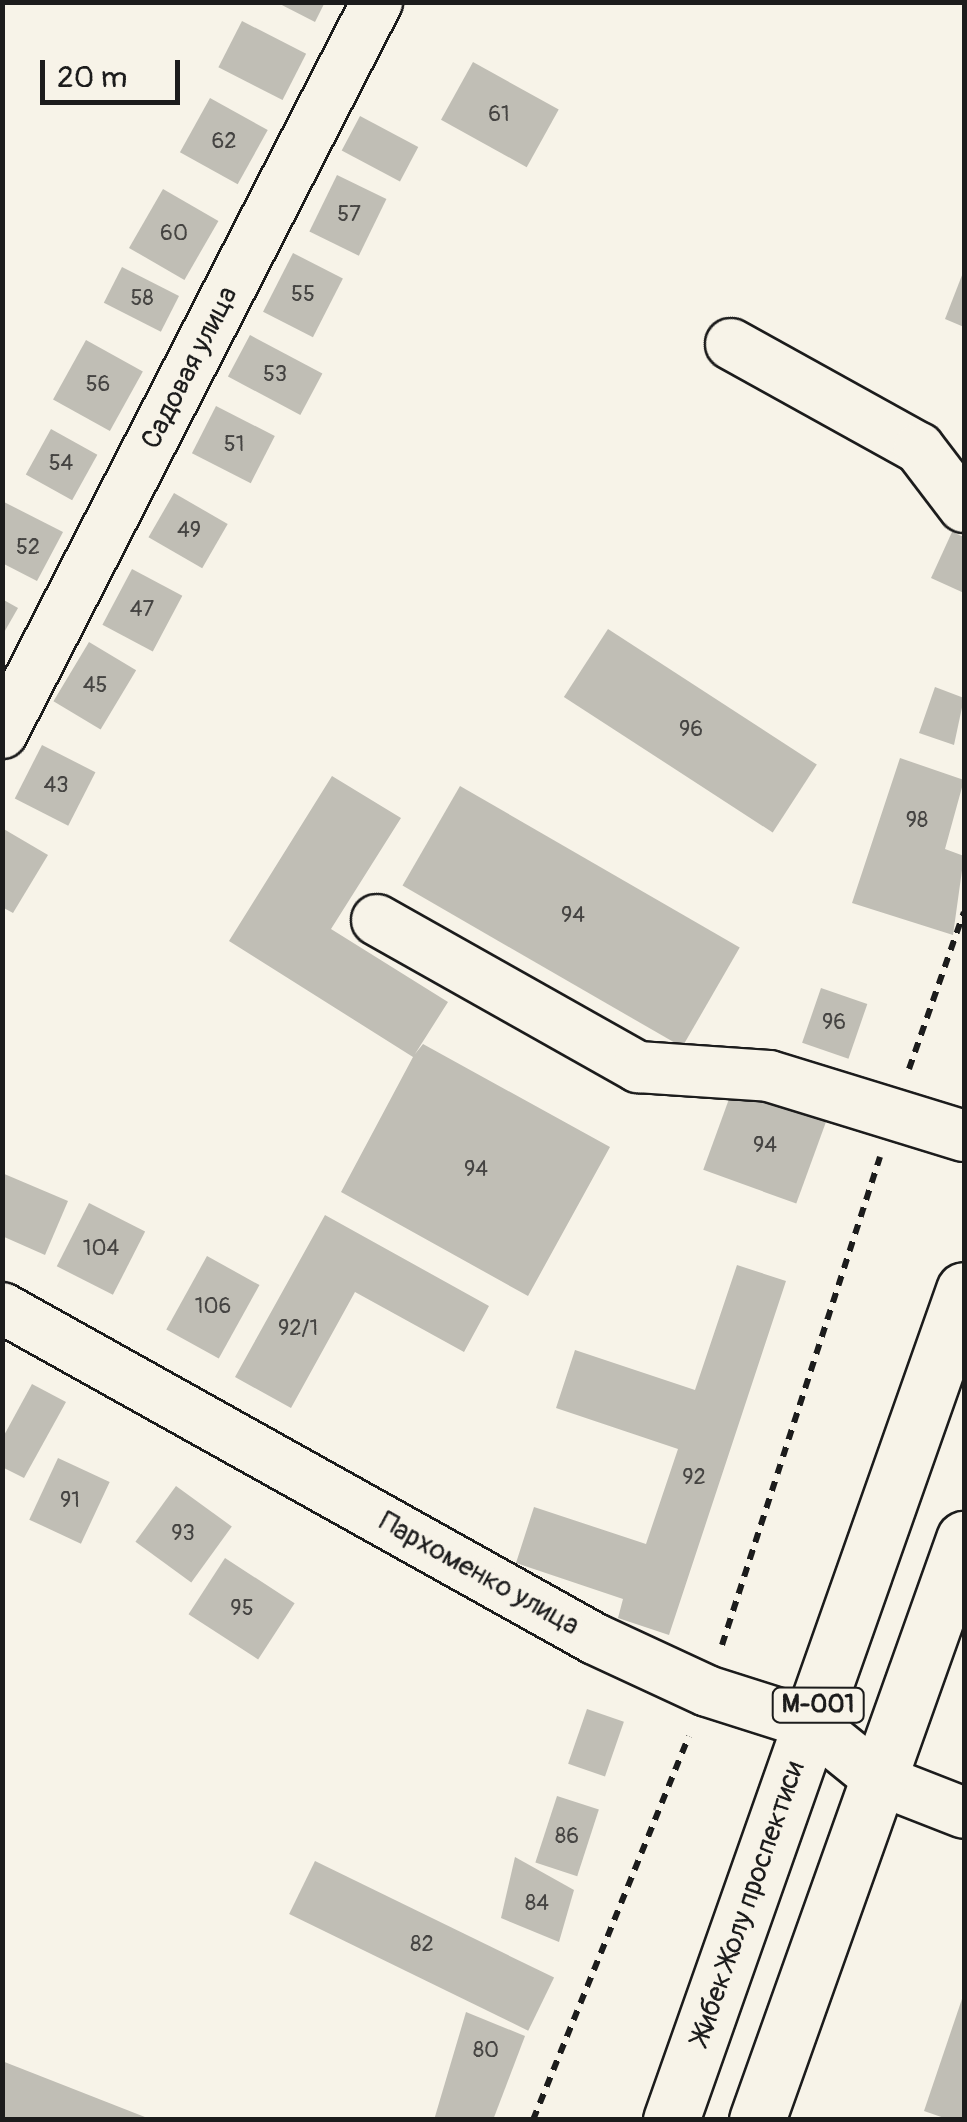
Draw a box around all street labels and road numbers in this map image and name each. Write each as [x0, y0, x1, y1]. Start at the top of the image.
street label: Садовая улица [135, 281, 245, 455]
street label: Пархоменко улица [373, 1505, 585, 1643]
road number: М-001 [770, 1685, 866, 1725]
street label: Жибек Жолу проспектиси [684, 1757, 812, 2049]

